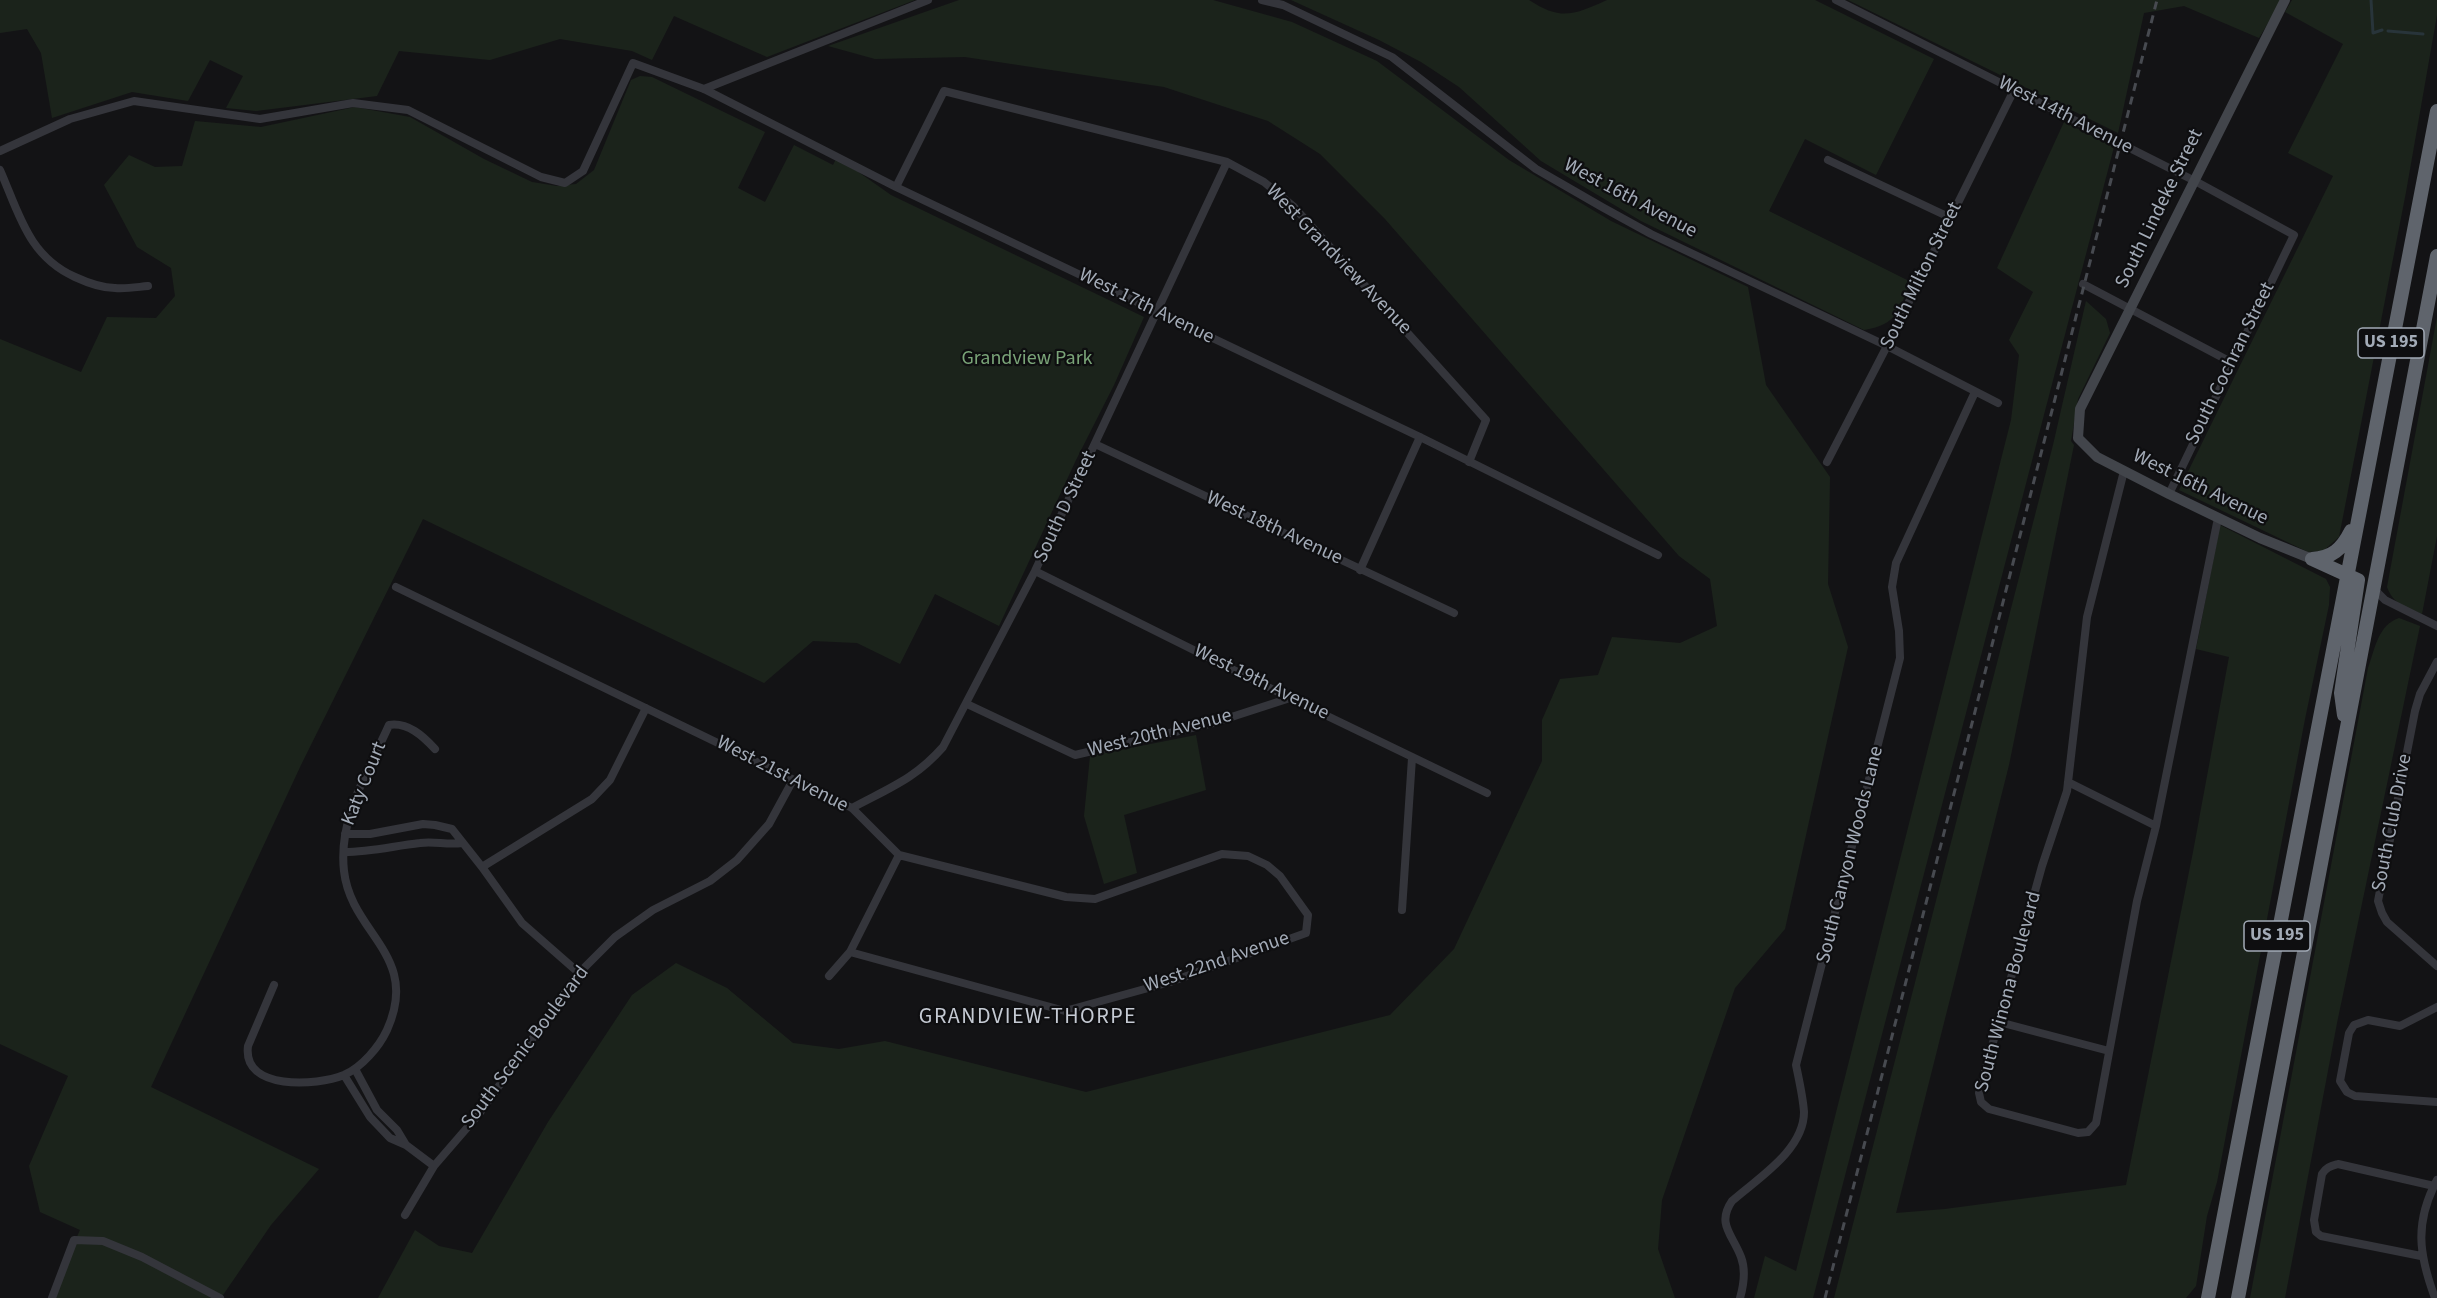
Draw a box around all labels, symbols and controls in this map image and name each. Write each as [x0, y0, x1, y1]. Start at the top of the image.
street label: West 14th Avenue [1994, 72, 2136, 160]
street label: South Lindeke Street [2111, 125, 2209, 293]
street label: West 16th Avenue [1559, 154, 1701, 244]
street label: West Grandview Avenue [1260, 180, 1416, 340]
street label: South Milton Street [1876, 198, 1968, 354]
street label: West 17th Avenue [1074, 264, 1218, 350]
street label: South Cochran Street [2181, 279, 2281, 449]
road number: US 195 [2358, 328, 2424, 358]
park label: Grandview Park [962, 348, 1092, 372]
street label: West 16th Avenue [2128, 445, 2272, 531]
street label: South D Street [1030, 447, 1102, 567]
street label: West 18th Avenue [1202, 487, 1346, 571]
street label: West 19th Avenue [1189, 640, 1333, 726]
street label: West 20th Avenue [1086, 705, 1234, 763]
street label: West 21st Avenue [712, 731, 852, 819]
street label: Katy Court [337, 739, 393, 829]
street label: South Canyon Woods Lane [1812, 744, 1890, 966]
street label: South Club Drive [2368, 752, 2418, 894]
street label: South Winona Boulevard [1971, 889, 2047, 1095]
road number: US 195 [2244, 921, 2310, 951]
street label: West 22nd Avenue [1141, 927, 1293, 999]
street label: South Scenic Boulevard [457, 962, 595, 1134]
district label: GRANDVIEW-THORPE [919, 1005, 1137, 1031]

